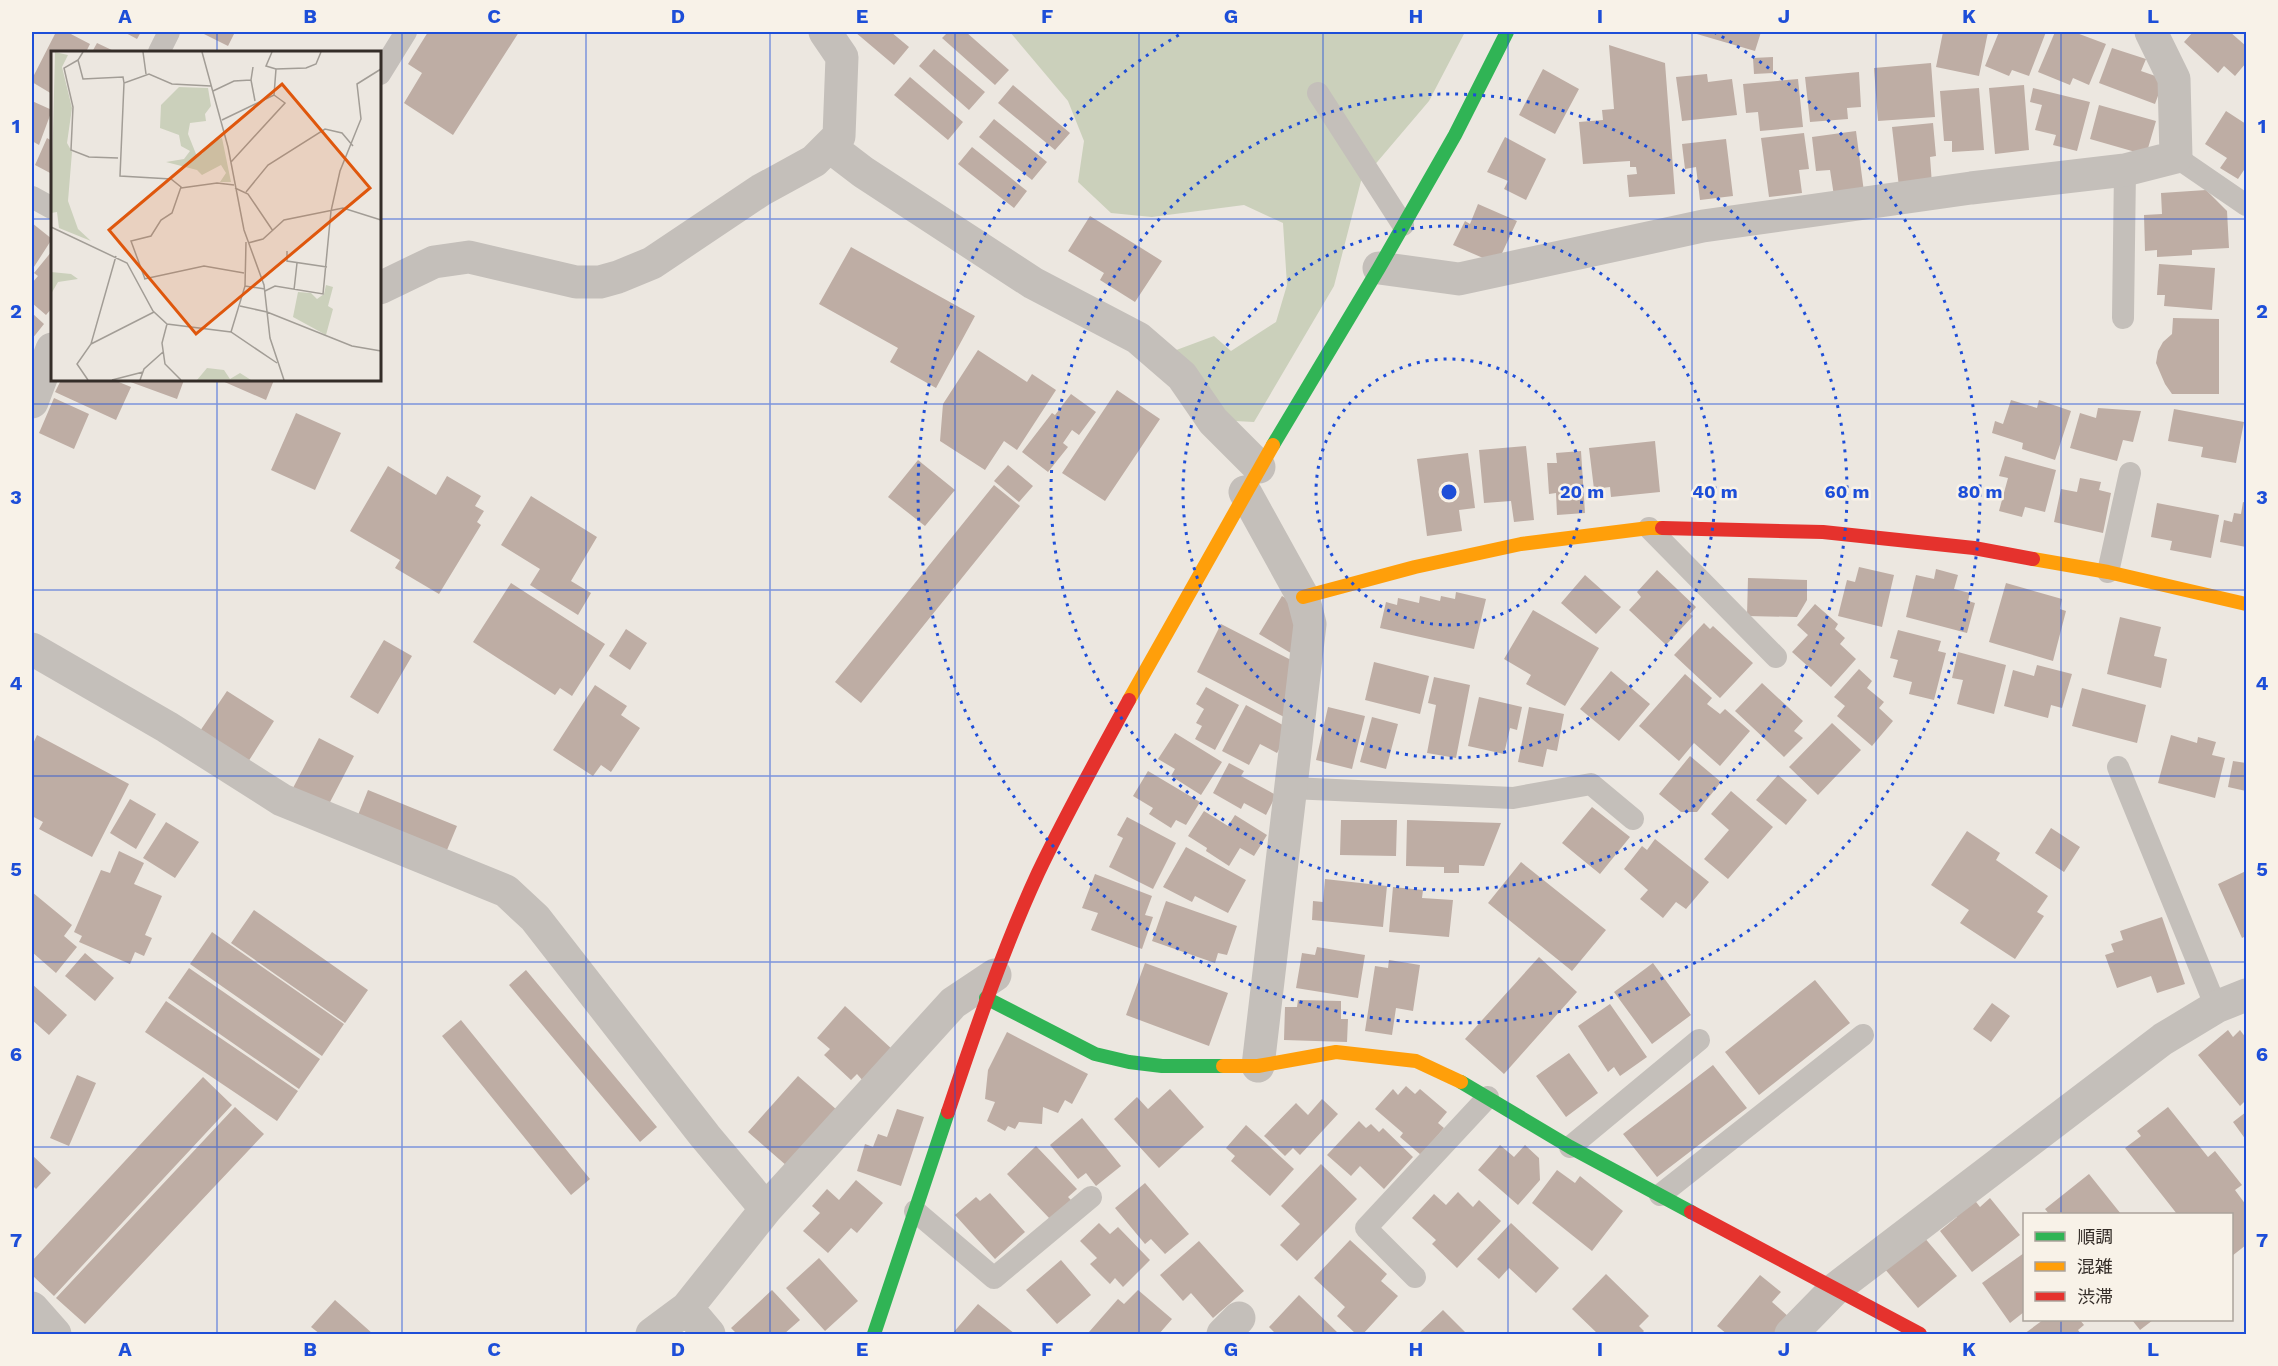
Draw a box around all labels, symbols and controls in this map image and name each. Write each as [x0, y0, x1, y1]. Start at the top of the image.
text: A [118, 4, 132, 28]
text: B [303, 4, 317, 28]
text: C [487, 4, 501, 28]
text: D [671, 4, 685, 28]
text: E [856, 4, 868, 28]
text: F [1041, 4, 1053, 28]
text: G [1224, 4, 1238, 28]
text: H [1409, 4, 1423, 28]
text: I [1597, 4, 1603, 28]
text: J [1778, 4, 1790, 28]
text: K [1962, 4, 1976, 28]
text: L [2147, 4, 2159, 28]
inset map [51, 51, 381, 381]
text: 1 [12, 114, 20, 138]
text: 1 [2258, 114, 2266, 138]
text: 2 [10, 299, 22, 323]
text: 2 [2256, 299, 2268, 323]
text: 20 m [1560, 481, 1604, 502]
text: 40 m [1692, 481, 1738, 502]
text: 60 m [1825, 481, 1869, 502]
text: 80 m [1958, 481, 2002, 502]
centre of rings [1439, 482, 1459, 502]
text: 3 [10, 485, 22, 509]
text: 3 [2256, 485, 2268, 509]
text: 4 [10, 671, 23, 695]
text: 4 [2256, 671, 2269, 695]
text: 5 [10, 857, 22, 881]
text: 5 [2256, 857, 2268, 881]
text: 6 [10, 1042, 22, 1066]
text: 6 [2256, 1042, 2268, 1066]
legend [2023, 1213, 2233, 1321]
text: 順調 [2077, 1226, 2113, 1247]
text: 7 [10, 1228, 22, 1252]
text: 7 [2256, 1228, 2268, 1252]
text: 混雑 [2077, 1256, 2113, 1277]
text: 渋滞 [2077, 1286, 2113, 1307]
text: A [118, 1337, 132, 1361]
text: B [303, 1337, 317, 1361]
text: C [487, 1337, 501, 1361]
text: D [671, 1337, 685, 1361]
text: E [856, 1337, 868, 1361]
text: F [1041, 1337, 1053, 1361]
text: G [1224, 1337, 1238, 1361]
text: H [1409, 1337, 1423, 1361]
text: I [1597, 1337, 1603, 1361]
text: J [1778, 1337, 1790, 1361]
text: K [1962, 1337, 1976, 1361]
text: L [2147, 1337, 2159, 1361]

